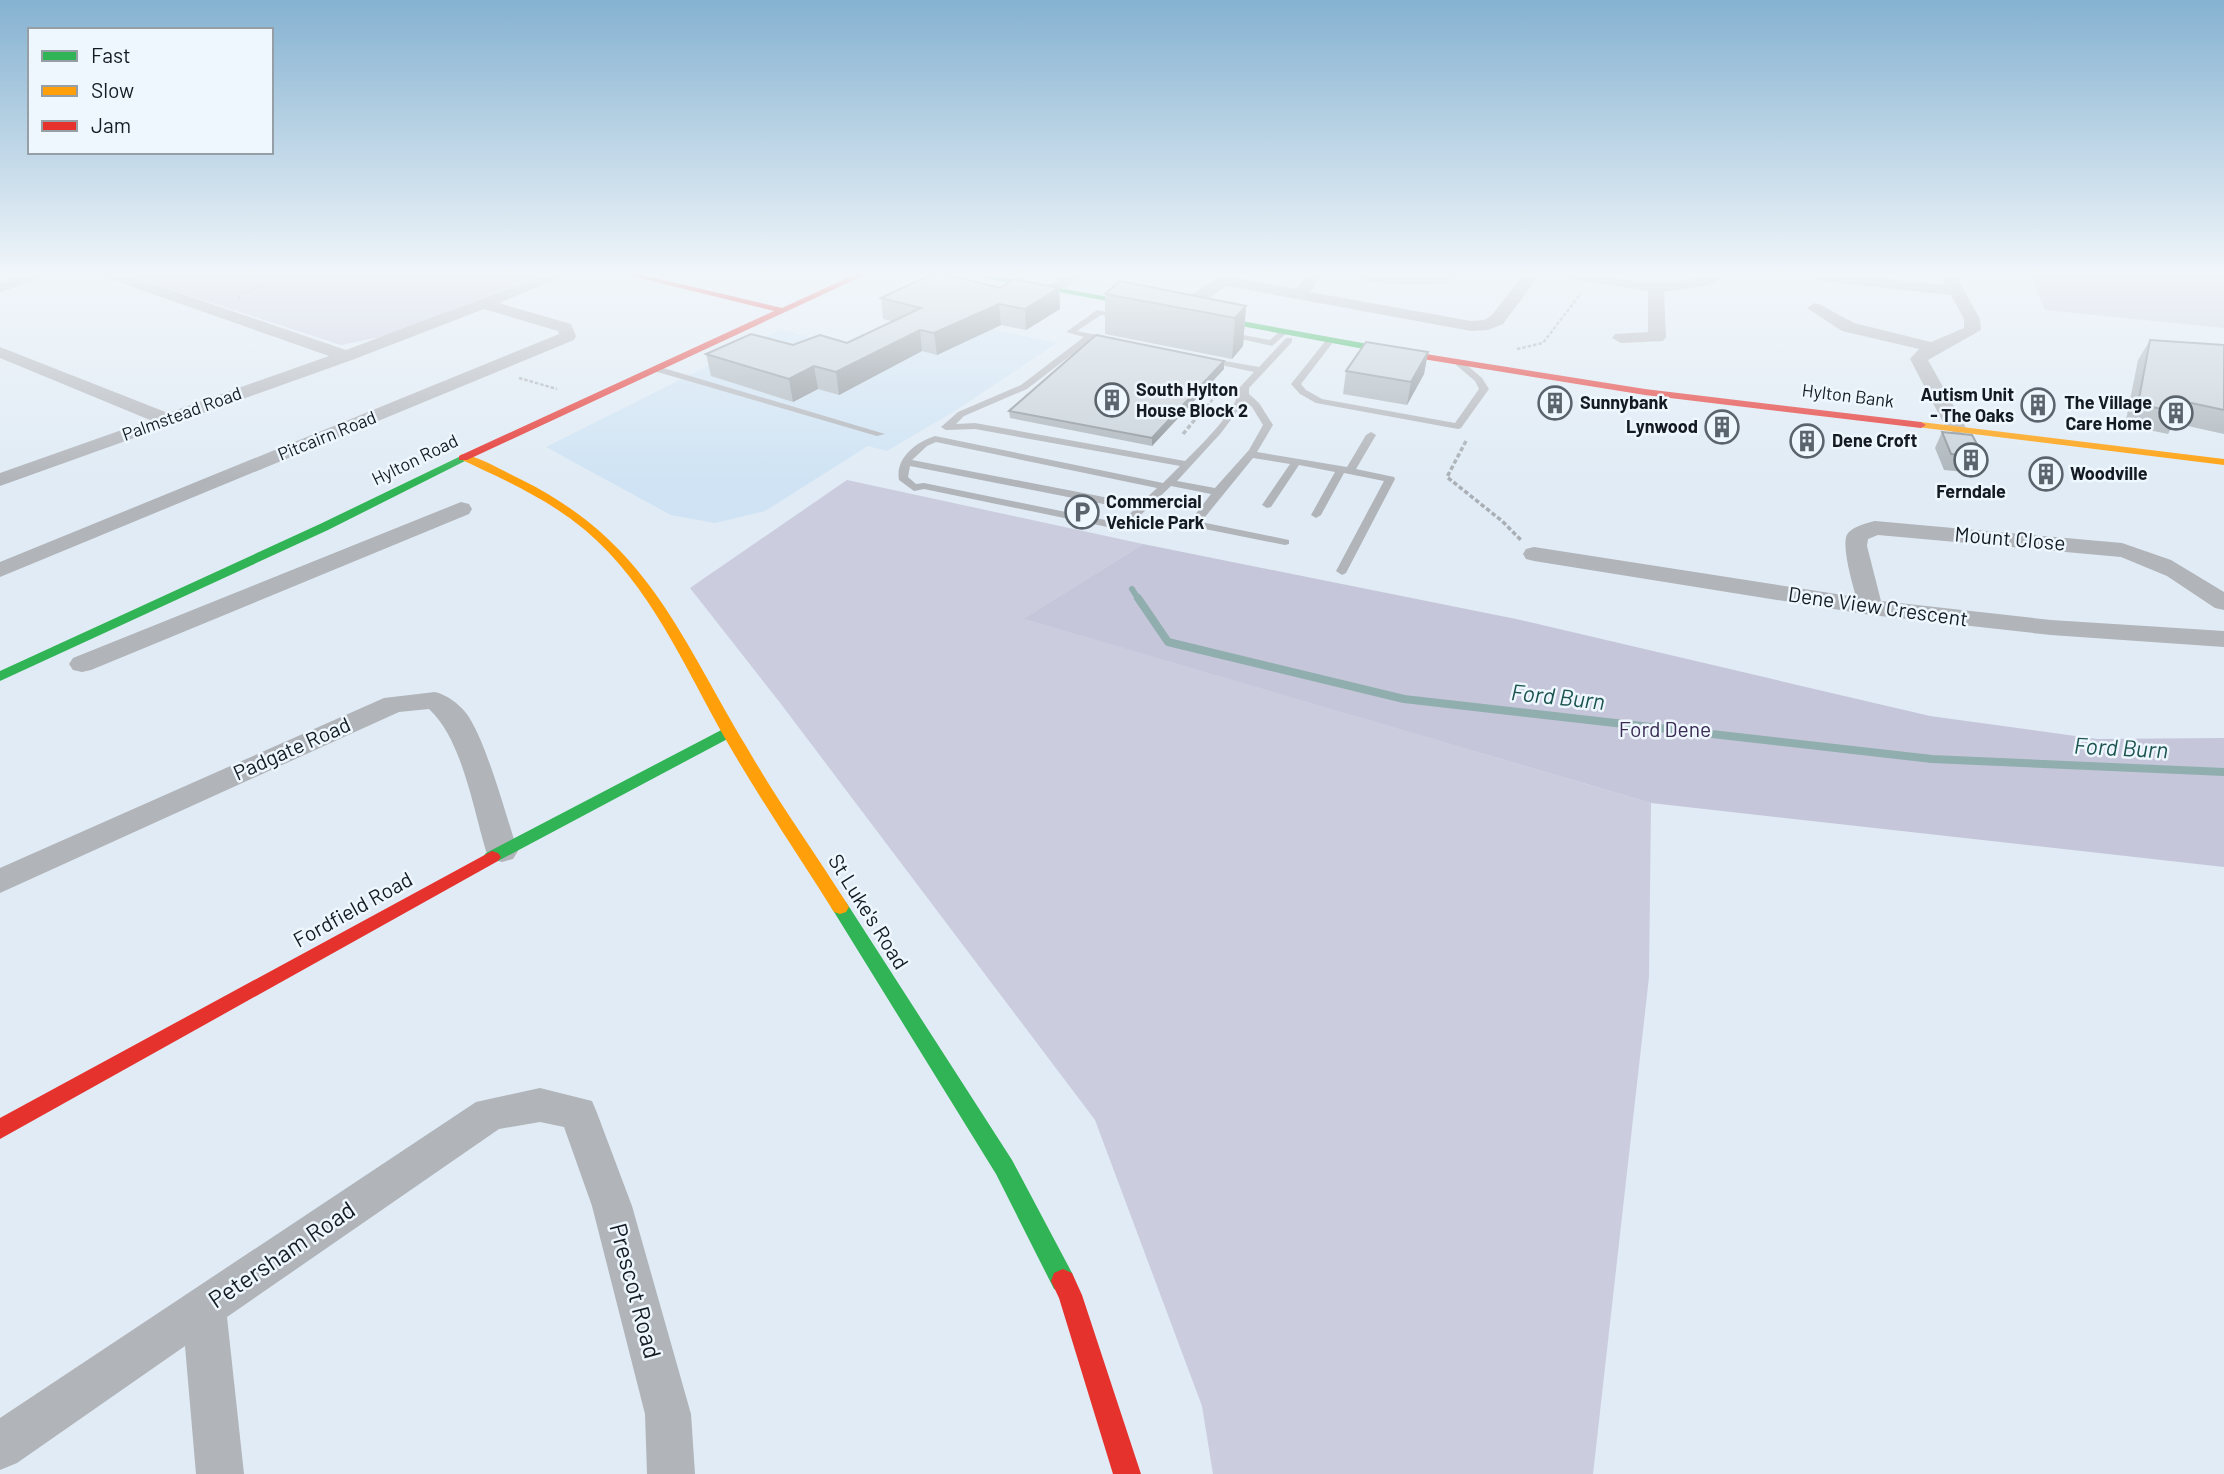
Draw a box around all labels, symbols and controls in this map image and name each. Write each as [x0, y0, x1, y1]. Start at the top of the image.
legend [28, 28, 273, 154]
text: Fast [91, 42, 131, 67]
text: Slow [91, 77, 134, 102]
text: Jam [91, 112, 131, 137]
place label: South Hylton House Block 2 [1136, 378, 1248, 421]
street label: Hylton Bank [1801, 378, 1895, 412]
street label: Palmstead Road [119, 381, 244, 445]
building icon: South Hylton House Block 2 [1093, 381, 1131, 419]
place label: Autism Unit - The Oaks [1920, 383, 2014, 426]
building icon: Sunnybank [1536, 384, 1574, 422]
building icon: Autism Unit - The Oaks [2019, 386, 2057, 424]
place label: Sunnybank [1580, 391, 1668, 413]
place label: The Village Care Home [2064, 391, 2152, 434]
building icon: The Village Care Home [2157, 394, 2195, 432]
street label: Pitcairn Road [274, 405, 379, 465]
building icon: Lynwood [1703, 408, 1741, 446]
place label: Lynwood [1626, 415, 1698, 437]
building icon: Dene Croft [1788, 422, 1826, 460]
street label: Hylton Road [368, 429, 461, 489]
place label: Dene Croft [1832, 429, 1918, 451]
building icon: Ferndale [1952, 441, 1990, 479]
building icon: Woodville [2027, 455, 2065, 493]
place label: Woodville [2070, 462, 2148, 484]
place label: Ferndale [1936, 480, 2006, 502]
place label: Commercial Vehicle Park [1106, 490, 1205, 533]
parking icon: Commercial Vehicle Park [1063, 493, 1101, 531]
street label: Mount Close [1954, 520, 2067, 555]
street label: Dene View Crescent [1787, 581, 1970, 630]
water label: Ford Burn [1510, 677, 1606, 715]
street label: Padgate Road [229, 711, 354, 785]
park label: Ford Dene [1619, 716, 1711, 741]
water label: Ford Burn [2073, 731, 2169, 763]
street label: St Luke's Road [824, 849, 915, 973]
street label: Fordfield Road [288, 866, 416, 952]
street label: Petersham Road [202, 1194, 360, 1314]
street label: Prescot Road [604, 1220, 668, 1361]

